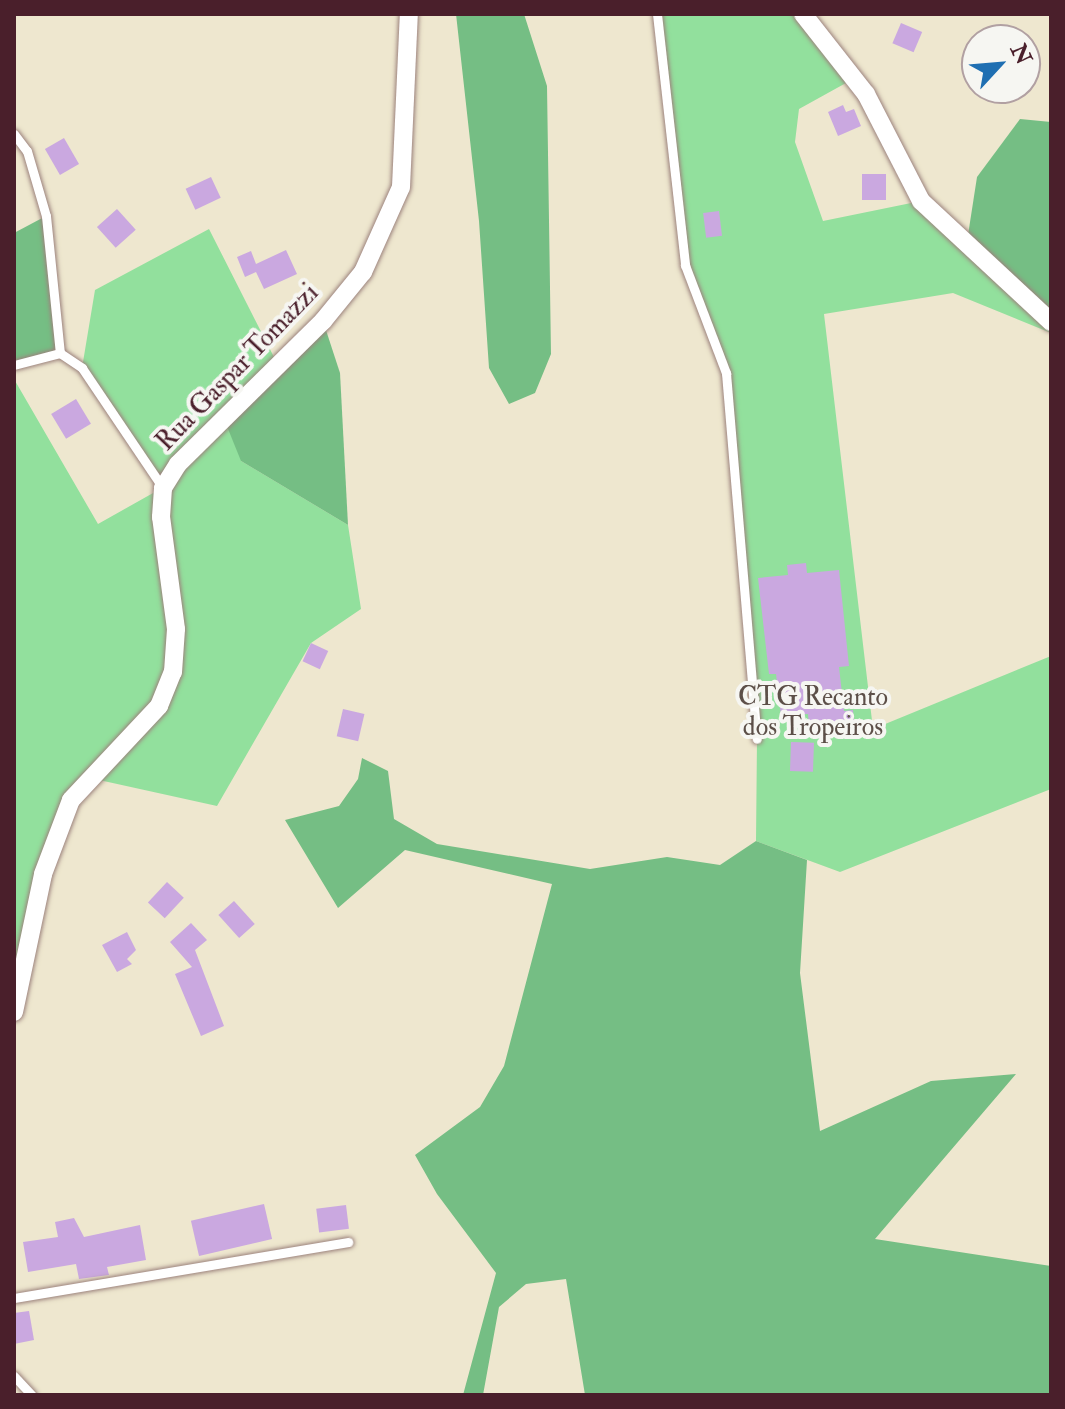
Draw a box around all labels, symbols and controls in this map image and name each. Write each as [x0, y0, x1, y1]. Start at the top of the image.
north arrow [961, 24, 1041, 104]
text: N [1004, 39, 1038, 69]
street label: Rua Gaspar Tomazzi [150, 278, 326, 458]
park label: CTG Recanto dos Tropeiros [738, 682, 888, 744]

